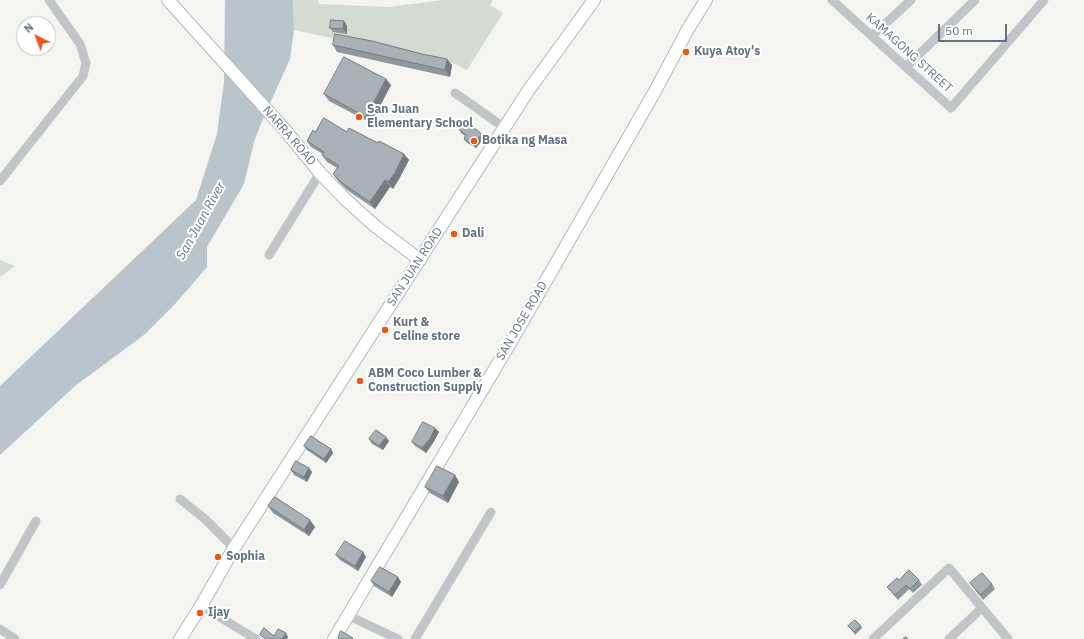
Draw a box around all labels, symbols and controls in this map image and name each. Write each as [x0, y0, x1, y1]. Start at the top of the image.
street label: KAMAGONG STREET [863, 10, 955, 96]
north arrow [16, 16, 56, 56]
scale bar [940, 16, 1009, 42]
text: N [21, 20, 36, 36]
text: 50 m [945, 23, 973, 38]
place label: Kuya Atoy's [694, 45, 760, 59]
marker: Kuya Atoy's [681, 47, 691, 57]
street label: NARRA ROAD [259, 103, 319, 169]
place label: San Juan Elementary School [367, 103, 473, 131]
marker: San Juan Elementary School [354, 112, 364, 122]
place label: Botika ng Masa [482, 134, 567, 148]
marker: Botika ng Masa [469, 136, 479, 146]
water label: San Juan River [173, 179, 229, 263]
street label: SAN JUAN ROAD [384, 225, 446, 309]
place label: Dali [462, 227, 484, 241]
marker: Dali [449, 229, 459, 239]
street label: SAN JOSE ROAD [494, 279, 550, 363]
place label: Kurt & Celine store [393, 316, 460, 344]
marker: Kurt & Celine store [380, 325, 390, 335]
place label: ABM Coco Lumber & Construction Supply [368, 367, 482, 395]
marker: ABM Coco Lumber & Construction Supply [355, 376, 365, 386]
place label: Sophia [226, 550, 265, 564]
marker: Sophia [213, 552, 223, 562]
place label: Ijay [208, 606, 230, 620]
marker: Ijay [195, 608, 205, 618]

